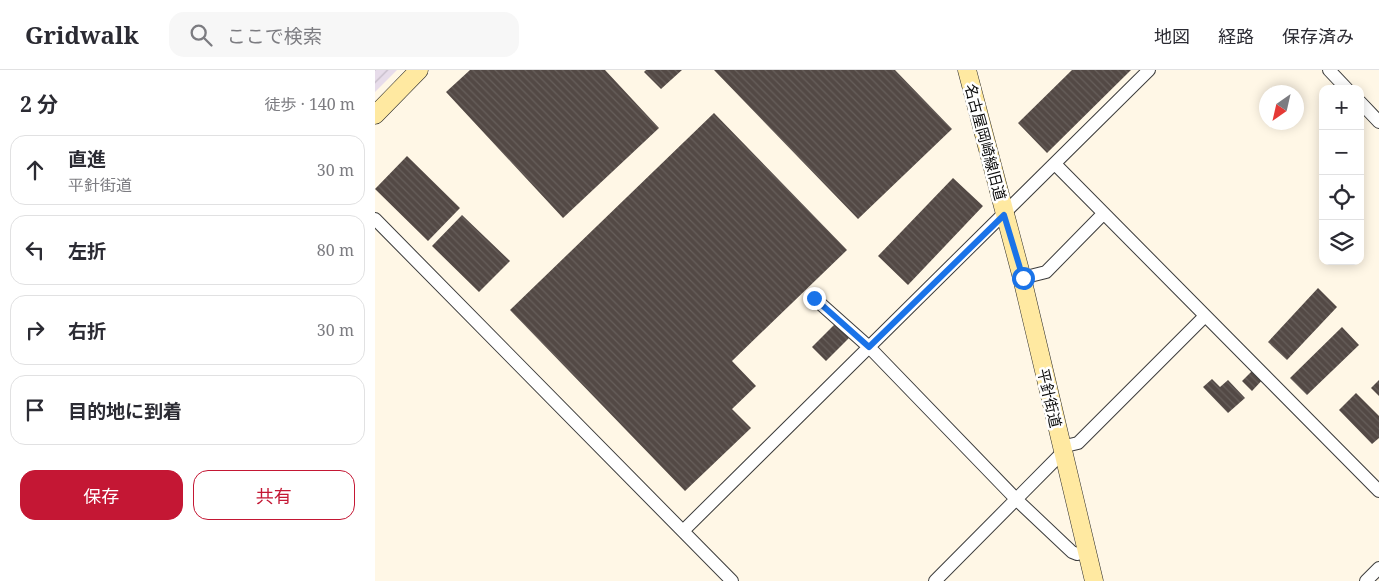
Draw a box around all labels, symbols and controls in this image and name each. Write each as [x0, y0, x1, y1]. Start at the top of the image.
search box [169, 12, 519, 57]
text: Gridwalk [25, 18, 139, 51]
icon: search [187, 21, 215, 49]
text: ここで検索 [227, 23, 322, 49]
text: 地図 [1154, 24, 1190, 48]
text: 経路 [1218, 24, 1254, 48]
text: 保存済み [1282, 24, 1354, 48]
street label: 名古屋岡崎線旧道 [961, 81, 1011, 203]
north arrow [1259, 85, 1304, 130]
map controls [1319, 85, 1364, 265]
button: + [1319, 85, 1364, 130]
text: 2 分 [20, 90, 58, 118]
text: 徒歩 · 140 m [265, 93, 355, 115]
button: − [1319, 130, 1364, 175]
text: 直進 [68, 146, 106, 172]
icon: ahead [21, 156, 49, 184]
text: 30 m [317, 159, 354, 181]
text: 平針街道 [68, 174, 132, 196]
button: locate [1319, 175, 1364, 220]
button: layers [1319, 220, 1364, 265]
icon: left [21, 236, 49, 264]
text: 左折 [68, 238, 106, 264]
text: 80 m [317, 239, 354, 261]
route start [1012, 267, 1035, 290]
route end [803, 287, 826, 310]
icon: right [21, 316, 49, 344]
text: 右折 [68, 318, 106, 344]
text: 30 m [317, 319, 354, 341]
street label: 平針街道 [1034, 367, 1066, 429]
icon: arrive [21, 396, 49, 424]
text: 目的地に到着 [68, 398, 182, 424]
button: 保存 [20, 470, 183, 520]
button: 共有 [193, 470, 355, 520]

